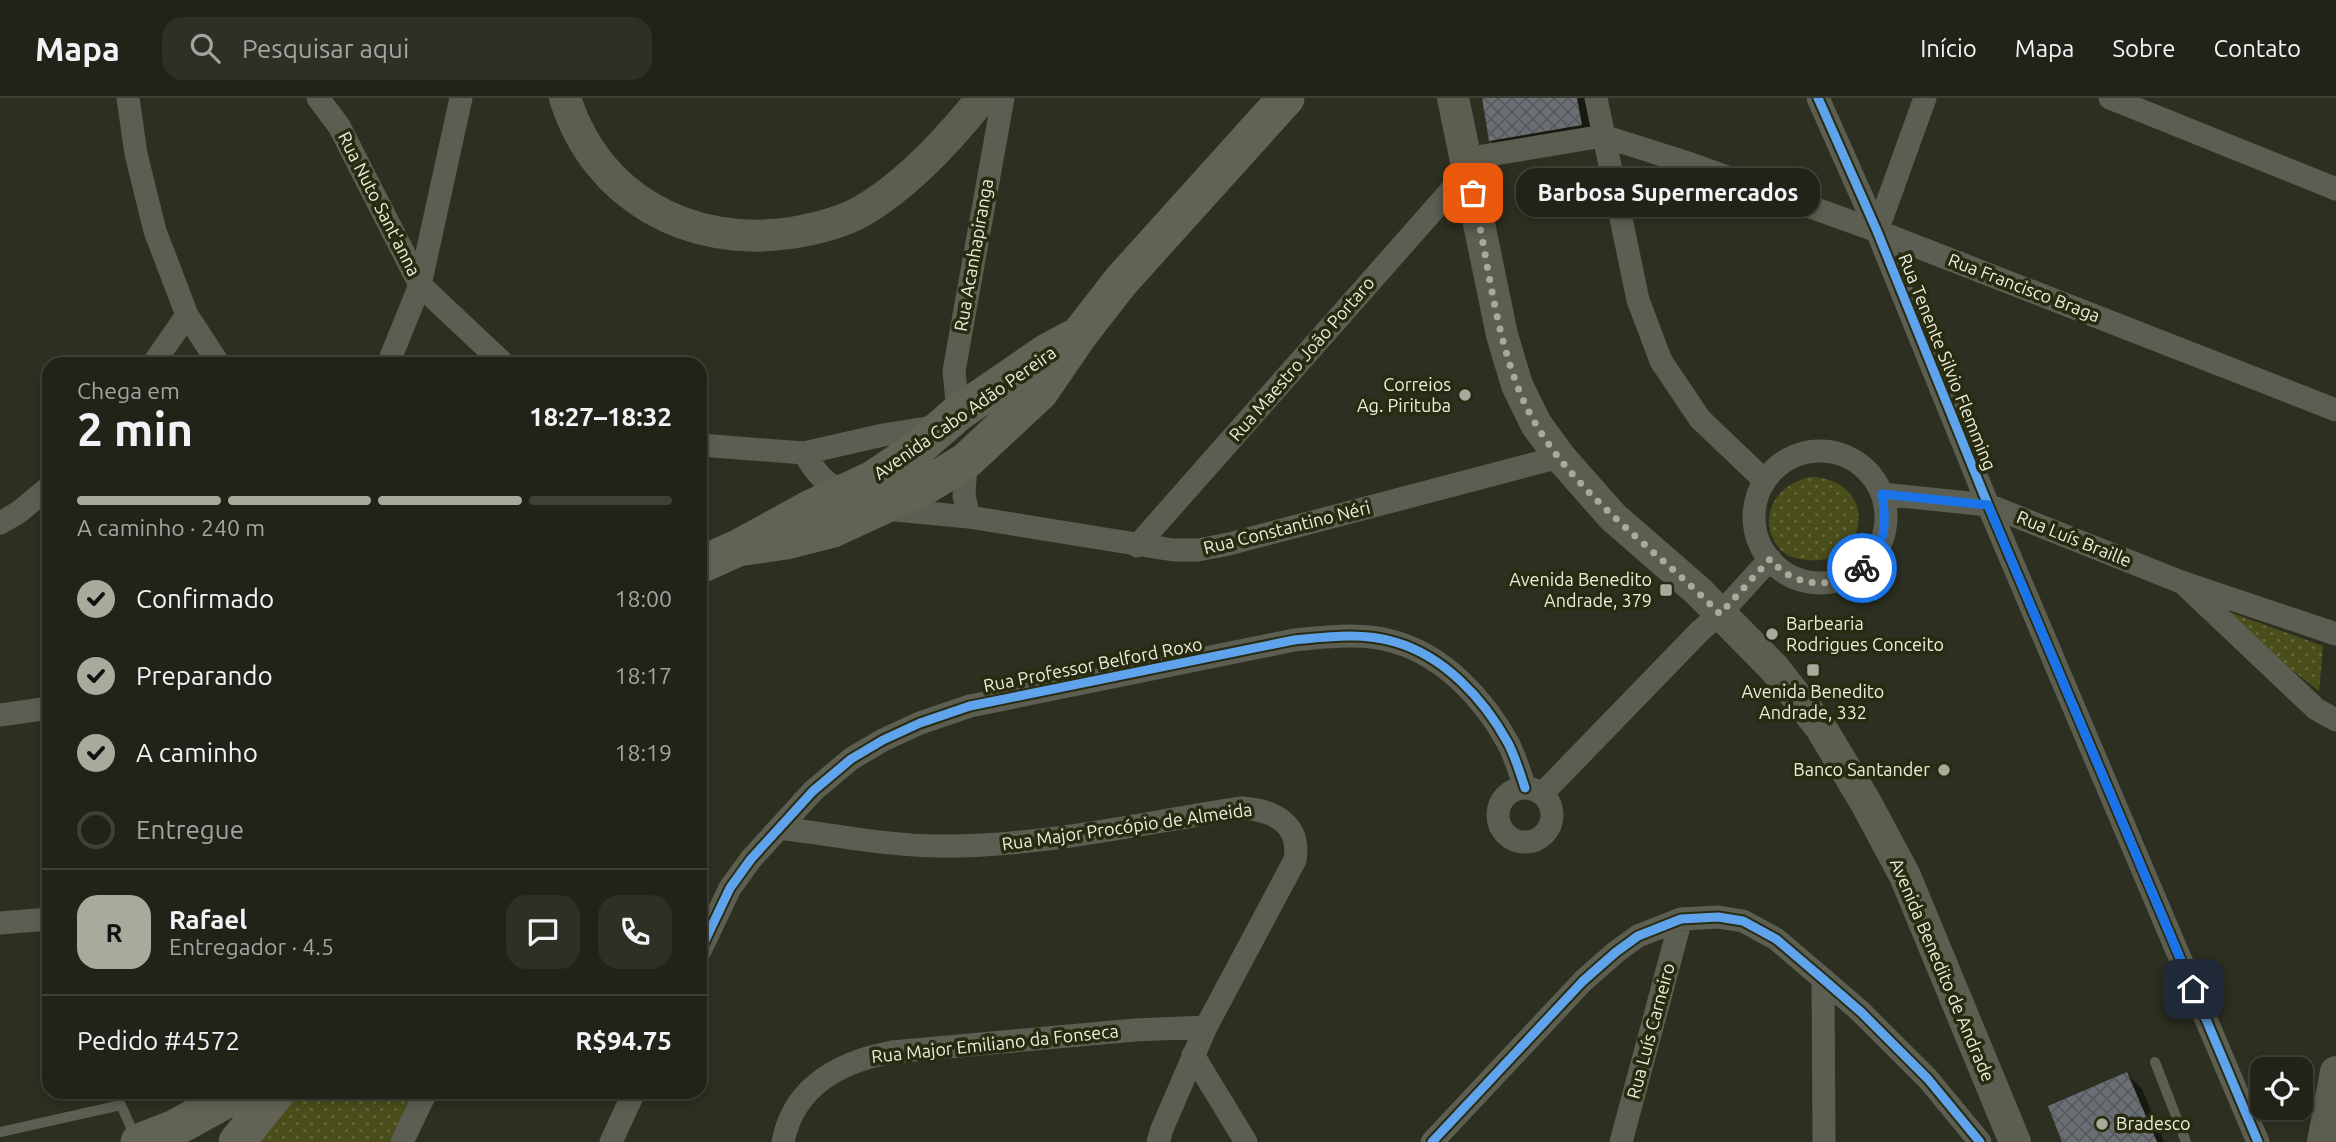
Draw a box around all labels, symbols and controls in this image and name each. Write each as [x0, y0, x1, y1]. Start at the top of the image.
search box [162, 17, 652, 80]
icon: search [186, 29, 224, 67]
text: Mapa [35, 30, 120, 67]
text: Pesquisar aqui [242, 34, 409, 63]
text: Início [1920, 35, 1977, 62]
text: Mapa [2015, 35, 2074, 62]
text: Sobre [2112, 35, 2175, 62]
text: Contato [2213, 35, 2301, 62]
street label: Rua Nuto Sant'anna [335, 128, 425, 279]
pin [1443, 163, 1503, 223]
callout: Barbosa Supermercados [1515, 168, 1820, 217]
icon: bag [1454, 174, 1492, 212]
street label: Rua Acanhapiranga [950, 177, 996, 333]
text: Barbosa Supermercados [1538, 180, 1798, 205]
street label: Rua Francisco Braga [1946, 249, 2103, 325]
street label: Rua Tenente Silvio Flemming [1895, 250, 2001, 473]
street label: Rua Maestro João Portaro [1225, 272, 1378, 444]
street label: Avenida Cabo Adão Pereira [869, 342, 1059, 483]
place label: Correios Ag. Pirituba [1357, 374, 1451, 415]
text: Chega em [77, 378, 180, 403]
marker: Correios Ag. Pirituba [1457, 387, 1473, 403]
text: 18:27–18:32 [529, 402, 672, 431]
text: 2 min [77, 403, 193, 455]
street label: Rua Constantino Néri [1201, 497, 1372, 557]
street label: Rua Luís Braille [2014, 506, 2135, 570]
text: A caminho · 240 m [77, 515, 265, 540]
courier [1827, 533, 1897, 603]
icon: bike [1843, 549, 1881, 587]
place label: Avenida Benedito Andrade, 379 [1509, 569, 1652, 610]
icon: check [77, 580, 115, 618]
marker: Avenida Benedito Andrade, 379 [1658, 582, 1674, 598]
text: Confirmado [136, 584, 274, 613]
text: 18:00 [614, 586, 672, 611]
place label: Barbearia Rodrigues Conceito [1786, 613, 1944, 654]
marker: Barbearia Rodrigues Conceito [1764, 626, 1780, 642]
street label: Rua Professor Belford Roxo [982, 633, 1204, 695]
icon: check [77, 657, 115, 695]
text: Preparando [136, 661, 273, 690]
marker: Avenida Benedito Andrade, 332 [1805, 662, 1821, 678]
text: 18:17 [614, 663, 672, 688]
place label: Avenida Benedito Andrade, 332 [1742, 681, 1884, 722]
icon: check [77, 734, 115, 772]
text: A caminho [136, 738, 258, 767]
text: 18:19 [614, 740, 672, 765]
place label: Banco Santander [1793, 759, 1930, 779]
marker: Banco Santander [1936, 762, 1952, 778]
street label: Rua Major Procópio de Almeida [1000, 799, 1253, 854]
text: Entregue [136, 815, 244, 844]
street label: Avenida Benedito de Andrade [1887, 855, 1999, 1084]
button: chat [506, 895, 580, 969]
button: phone [598, 895, 672, 969]
text: Rafael [169, 905, 247, 934]
text: R [105, 918, 123, 947]
text: Entregador · 4.5 [169, 934, 334, 959]
pin [2163, 959, 2223, 1019]
street label: Rua Luís Carneiro [1622, 961, 1678, 1101]
icon: home [2174, 970, 2212, 1008]
street label: Rua Major Emiliano da Fonseca [870, 1020, 1119, 1066]
text: Pedido #4572 [77, 1026, 240, 1055]
text: R$94.75 [575, 1026, 672, 1055]
map controls [2250, 1057, 2313, 1120]
button: locate [2250, 1057, 2313, 1120]
place label: Bradesco [2116, 1113, 2191, 1133]
marker: Bradesco [2094, 1116, 2110, 1132]

